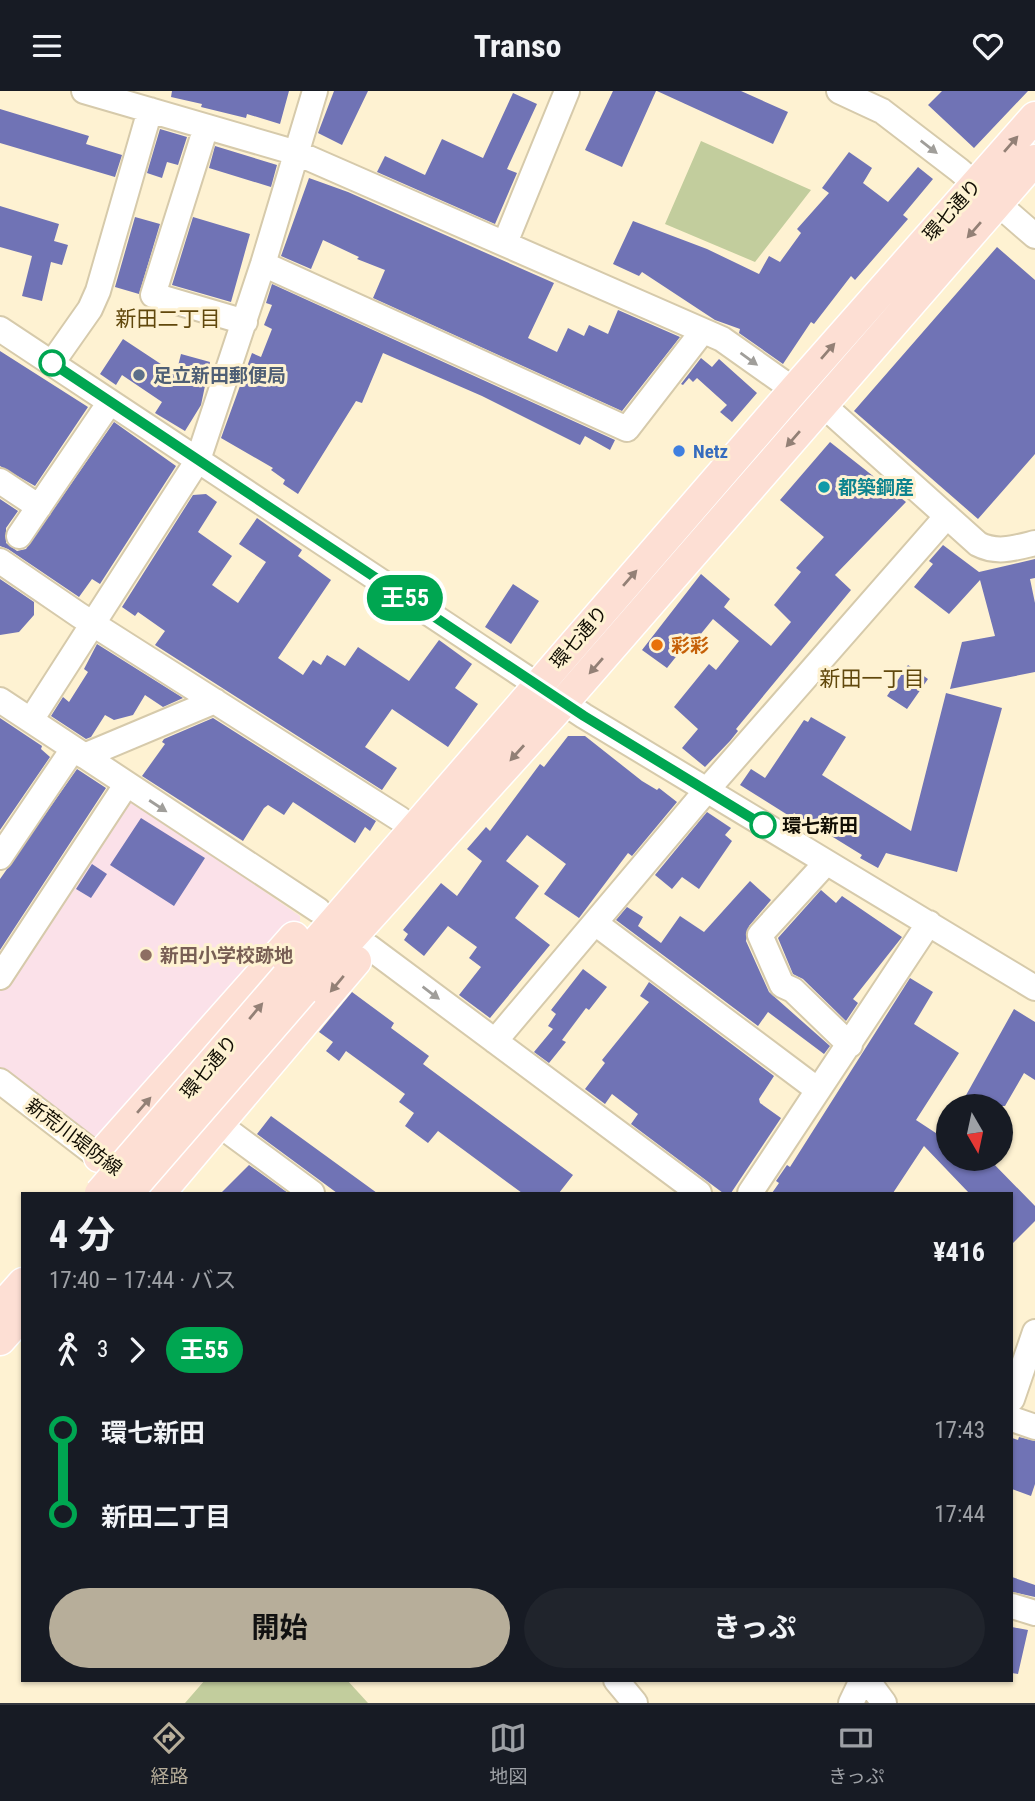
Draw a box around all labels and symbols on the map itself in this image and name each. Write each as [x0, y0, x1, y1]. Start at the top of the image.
one-way arrow [1003, 135, 1019, 153]
one-way arrow [920, 139, 938, 154]
street label: 環七通り [918, 174, 986, 246]
one-way arrow [967, 221, 982, 238]
district label: 新田二丁目 [116, 307, 221, 331]
one-way arrow [819, 343, 835, 360]
unlabelled marker [39, 350, 65, 376]
one-way arrow [740, 352, 758, 366]
place label: 足立新田郵便局 [153, 364, 286, 387]
marker: 足立新田郵便局 [131, 367, 147, 383]
one-way arrow [785, 430, 801, 448]
place label: Netz [693, 440, 728, 463]
marker: Netz [671, 443, 687, 459]
place label: 都築鋼産 [838, 476, 914, 499]
marker: 都築鋼産 [816, 479, 832, 495]
one-way arrow [622, 570, 637, 587]
line badge: 王55 [365, 575, 445, 621]
street label: 環七通り [545, 601, 613, 673]
place label: 彩彩 [671, 634, 709, 657]
marker: 彩彩 [649, 637, 665, 653]
one-way arrow [588, 657, 604, 674]
district label: 新田一丁目 [820, 667, 925, 691]
one-way arrow [510, 744, 526, 761]
one-way arrow [149, 799, 168, 812]
marker: 環七新田 [750, 812, 776, 838]
place label: 環七新田 [782, 814, 858, 837]
place label: 新田小学校跡地 [160, 944, 293, 967]
marker: 新田小学校跡地 [138, 947, 154, 963]
one-way arrow [330, 974, 345, 992]
one-way arrow [422, 985, 440, 999]
one-way arrow [248, 1002, 264, 1020]
street label: 環七通り [176, 1030, 242, 1104]
street label: 新荒川堤防線 [22, 1094, 126, 1180]
north arrow [936, 1094, 1013, 1171]
one-way arrow [136, 1097, 151, 1114]

